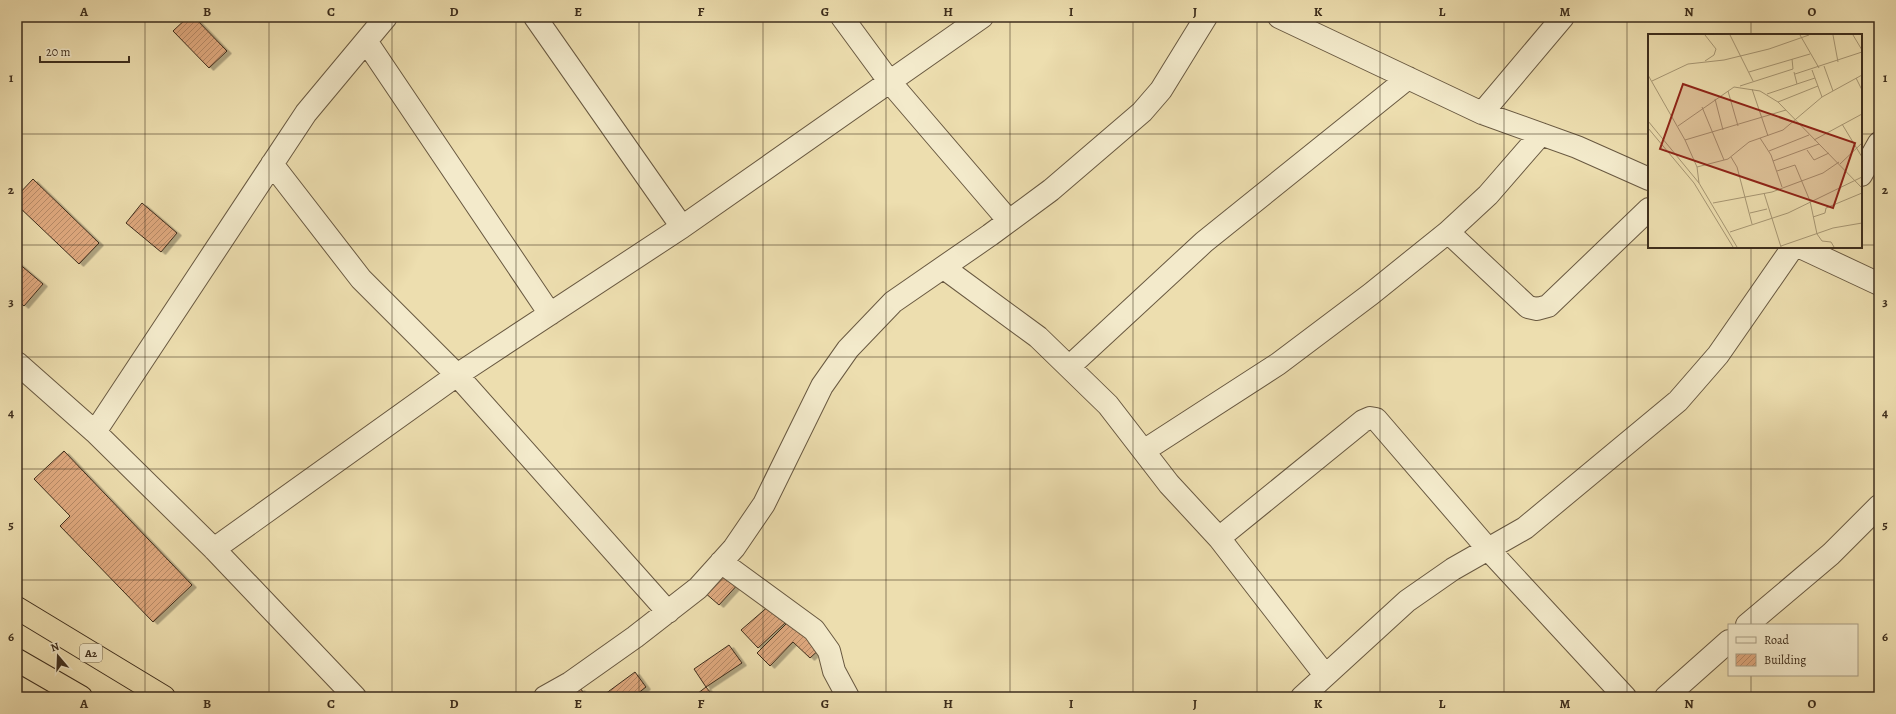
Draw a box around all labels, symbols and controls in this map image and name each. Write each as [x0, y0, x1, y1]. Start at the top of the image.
text: A [79, 3, 89, 20]
text: B [203, 3, 211, 20]
text: C [327, 3, 335, 20]
text: D [449, 3, 459, 20]
text: E [574, 3, 582, 20]
text: F [698, 3, 705, 20]
text: G [821, 3, 829, 20]
text: H [943, 3, 953, 20]
text: I [1069, 3, 1074, 20]
text: J [1193, 3, 1197, 20]
text: K [1314, 3, 1323, 20]
text: L [1439, 3, 1446, 20]
text: M [1560, 3, 1571, 20]
text: N [1684, 3, 1694, 20]
text: O [1808, 3, 1817, 20]
inset map [1648, 34, 1862, 248]
scale bar [40, 38, 129, 64]
text: 20 m [46, 44, 70, 60]
text: 1 [9, 69, 14, 86]
text: 1 [1883, 69, 1888, 86]
text: 2 [8, 181, 15, 198]
text: 2 [1882, 181, 1889, 198]
text: 3 [8, 293, 14, 310]
text: 3 [1882, 293, 1888, 310]
text: 4 [8, 404, 14, 421]
text: 4 [1882, 404, 1888, 421]
text: 5 [8, 516, 14, 533]
text: 5 [1882, 516, 1888, 533]
legend [1728, 624, 1858, 676]
text: 6 [8, 628, 14, 645]
text: 6 [1882, 628, 1888, 645]
text: Road [1764, 632, 1790, 648]
north arrow [38, 636, 78, 676]
text: N [49, 639, 61, 655]
road number: A2 [80, 644, 102, 662]
text: Building [1764, 652, 1806, 668]
text: A [79, 695, 89, 712]
text: B [203, 695, 211, 712]
text: C [327, 695, 335, 712]
text: D [449, 695, 459, 712]
text: E [574, 695, 582, 712]
text: F [698, 695, 705, 712]
text: G [821, 695, 829, 712]
text: H [943, 695, 953, 712]
text: I [1069, 695, 1074, 712]
text: J [1193, 695, 1197, 712]
text: K [1314, 695, 1323, 712]
text: L [1439, 695, 1446, 712]
text: M [1560, 695, 1571, 712]
text: N [1684, 695, 1694, 712]
text: O [1808, 695, 1817, 712]

